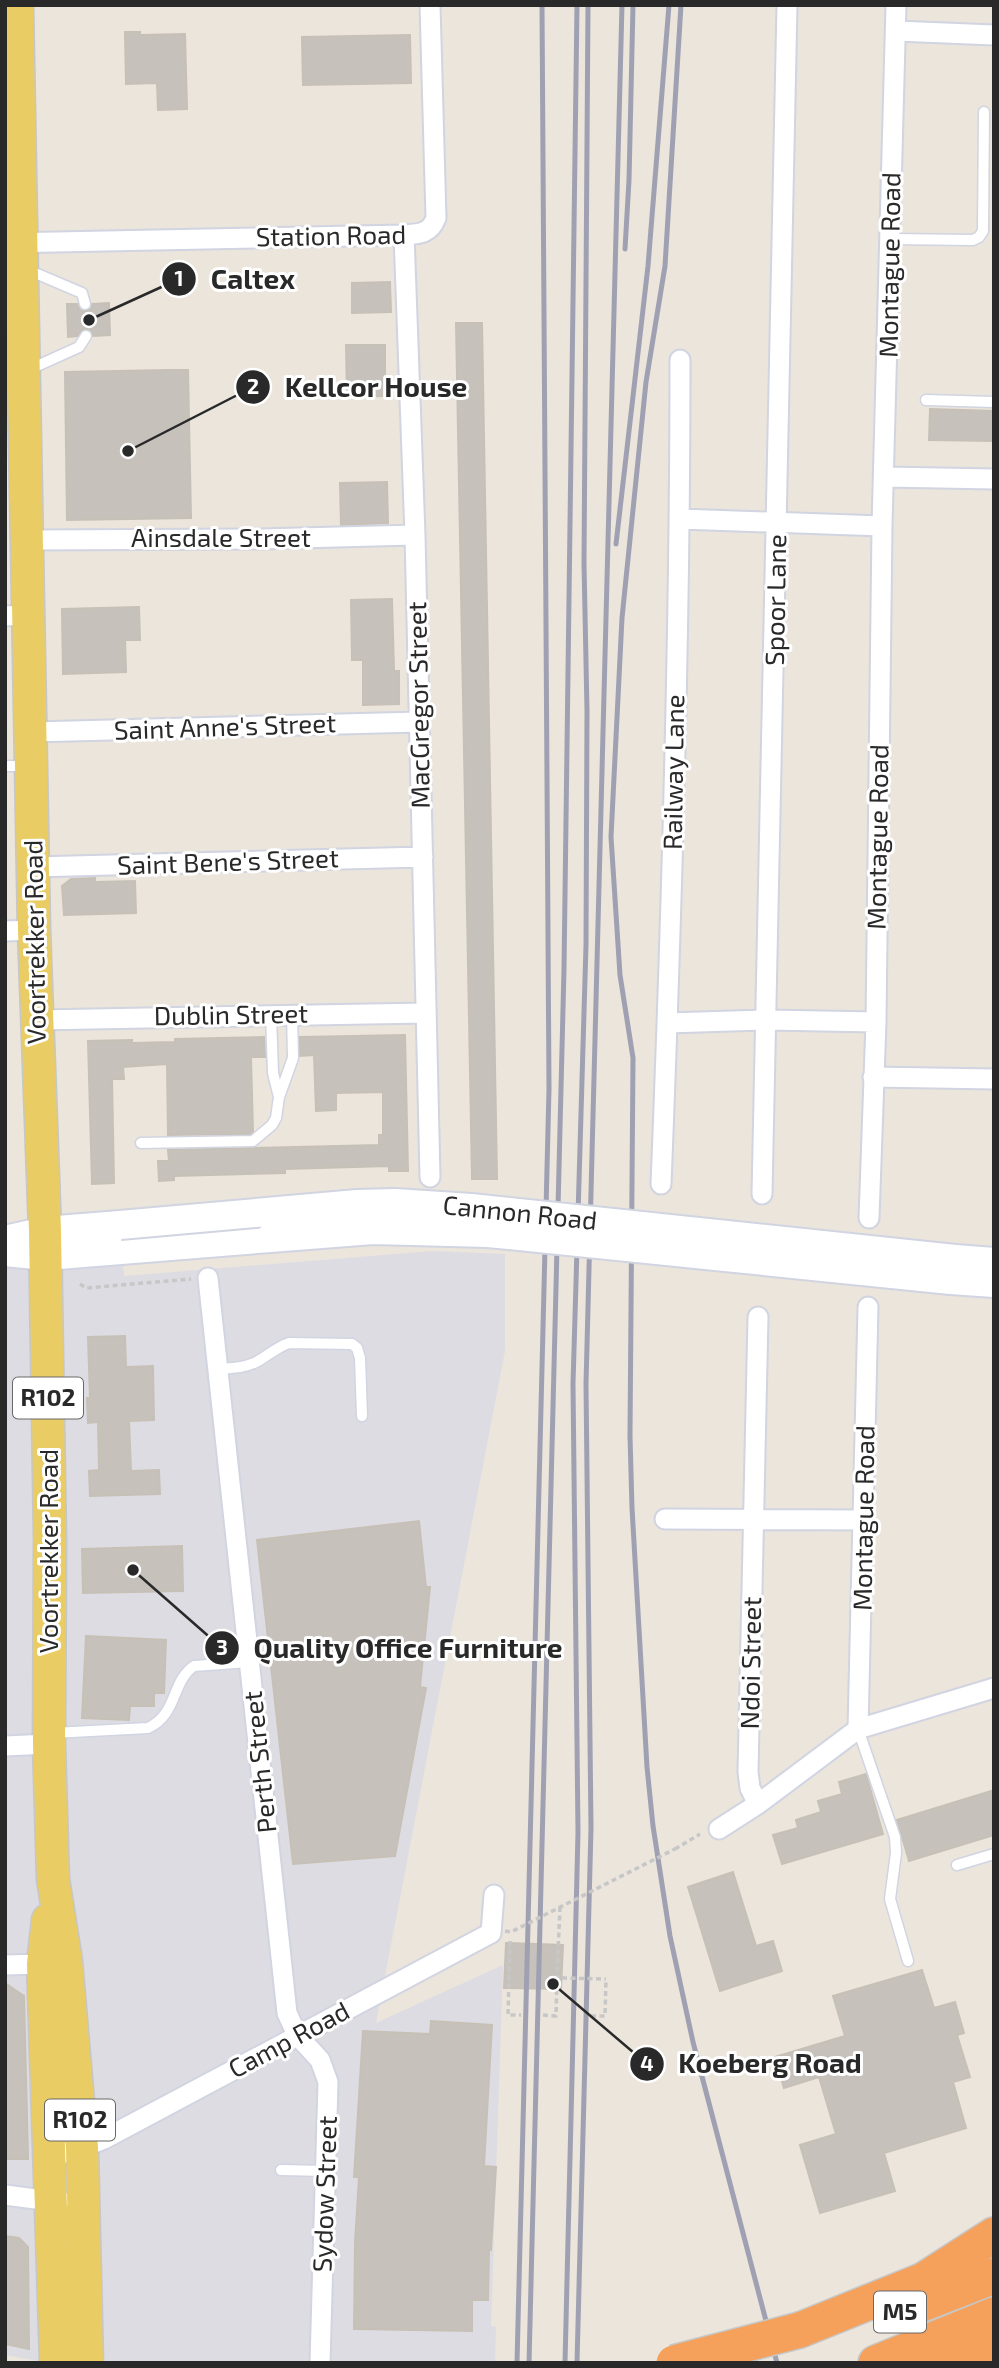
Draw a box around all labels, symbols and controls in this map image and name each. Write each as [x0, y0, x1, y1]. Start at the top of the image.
street label: Montague Road [871, 172, 906, 358]
street label: Station Road [255, 218, 406, 251]
callout: Caltex [162, 254, 309, 303]
text: Caltex [211, 261, 295, 295]
text: 1 [174, 265, 184, 290]
callout: Kellcor House [235, 362, 481, 411]
text: Kellcor House [285, 369, 467, 403]
text: 2 [247, 373, 259, 398]
street label: Ainsdale Street [131, 521, 311, 552]
street label: Spoor Lane [758, 534, 791, 666]
street label: MacGregor Street [400, 601, 435, 809]
street label: Railway Lane [656, 694, 689, 850]
street label: Saint Anne's Street [113, 706, 337, 745]
street label: Montague Road [859, 744, 894, 930]
street label: Voortrekker Road [16, 840, 51, 1044]
street label: Saint Bene's Street [117, 841, 339, 880]
street label: Dublin Street [154, 997, 308, 1030]
street label: Cannon Road [442, 1188, 599, 1235]
road number: R102 [13, 1378, 83, 1418]
street label: Montague Road [845, 1425, 880, 1611]
street label: Voortrekker Road [32, 1449, 63, 1653]
street label: Ndoi Street [733, 1596, 766, 1729]
callout: Quality Office Furniture [204, 1623, 577, 1672]
text: Quality Office Furniture [253, 1630, 563, 1665]
text: 3 [216, 1634, 228, 1659]
street label: Perth Street [236, 1690, 281, 1835]
street label: Camp Road [222, 1994, 354, 2083]
callout: Koeberg Road [630, 2039, 876, 2088]
text: Koeberg Road [678, 2045, 862, 2079]
text: 4 [640, 2050, 654, 2075]
road number: R102 [45, 2099, 115, 2140]
street label: Sydow Street [305, 2115, 342, 2273]
road number: M5 [874, 2292, 926, 2332]

